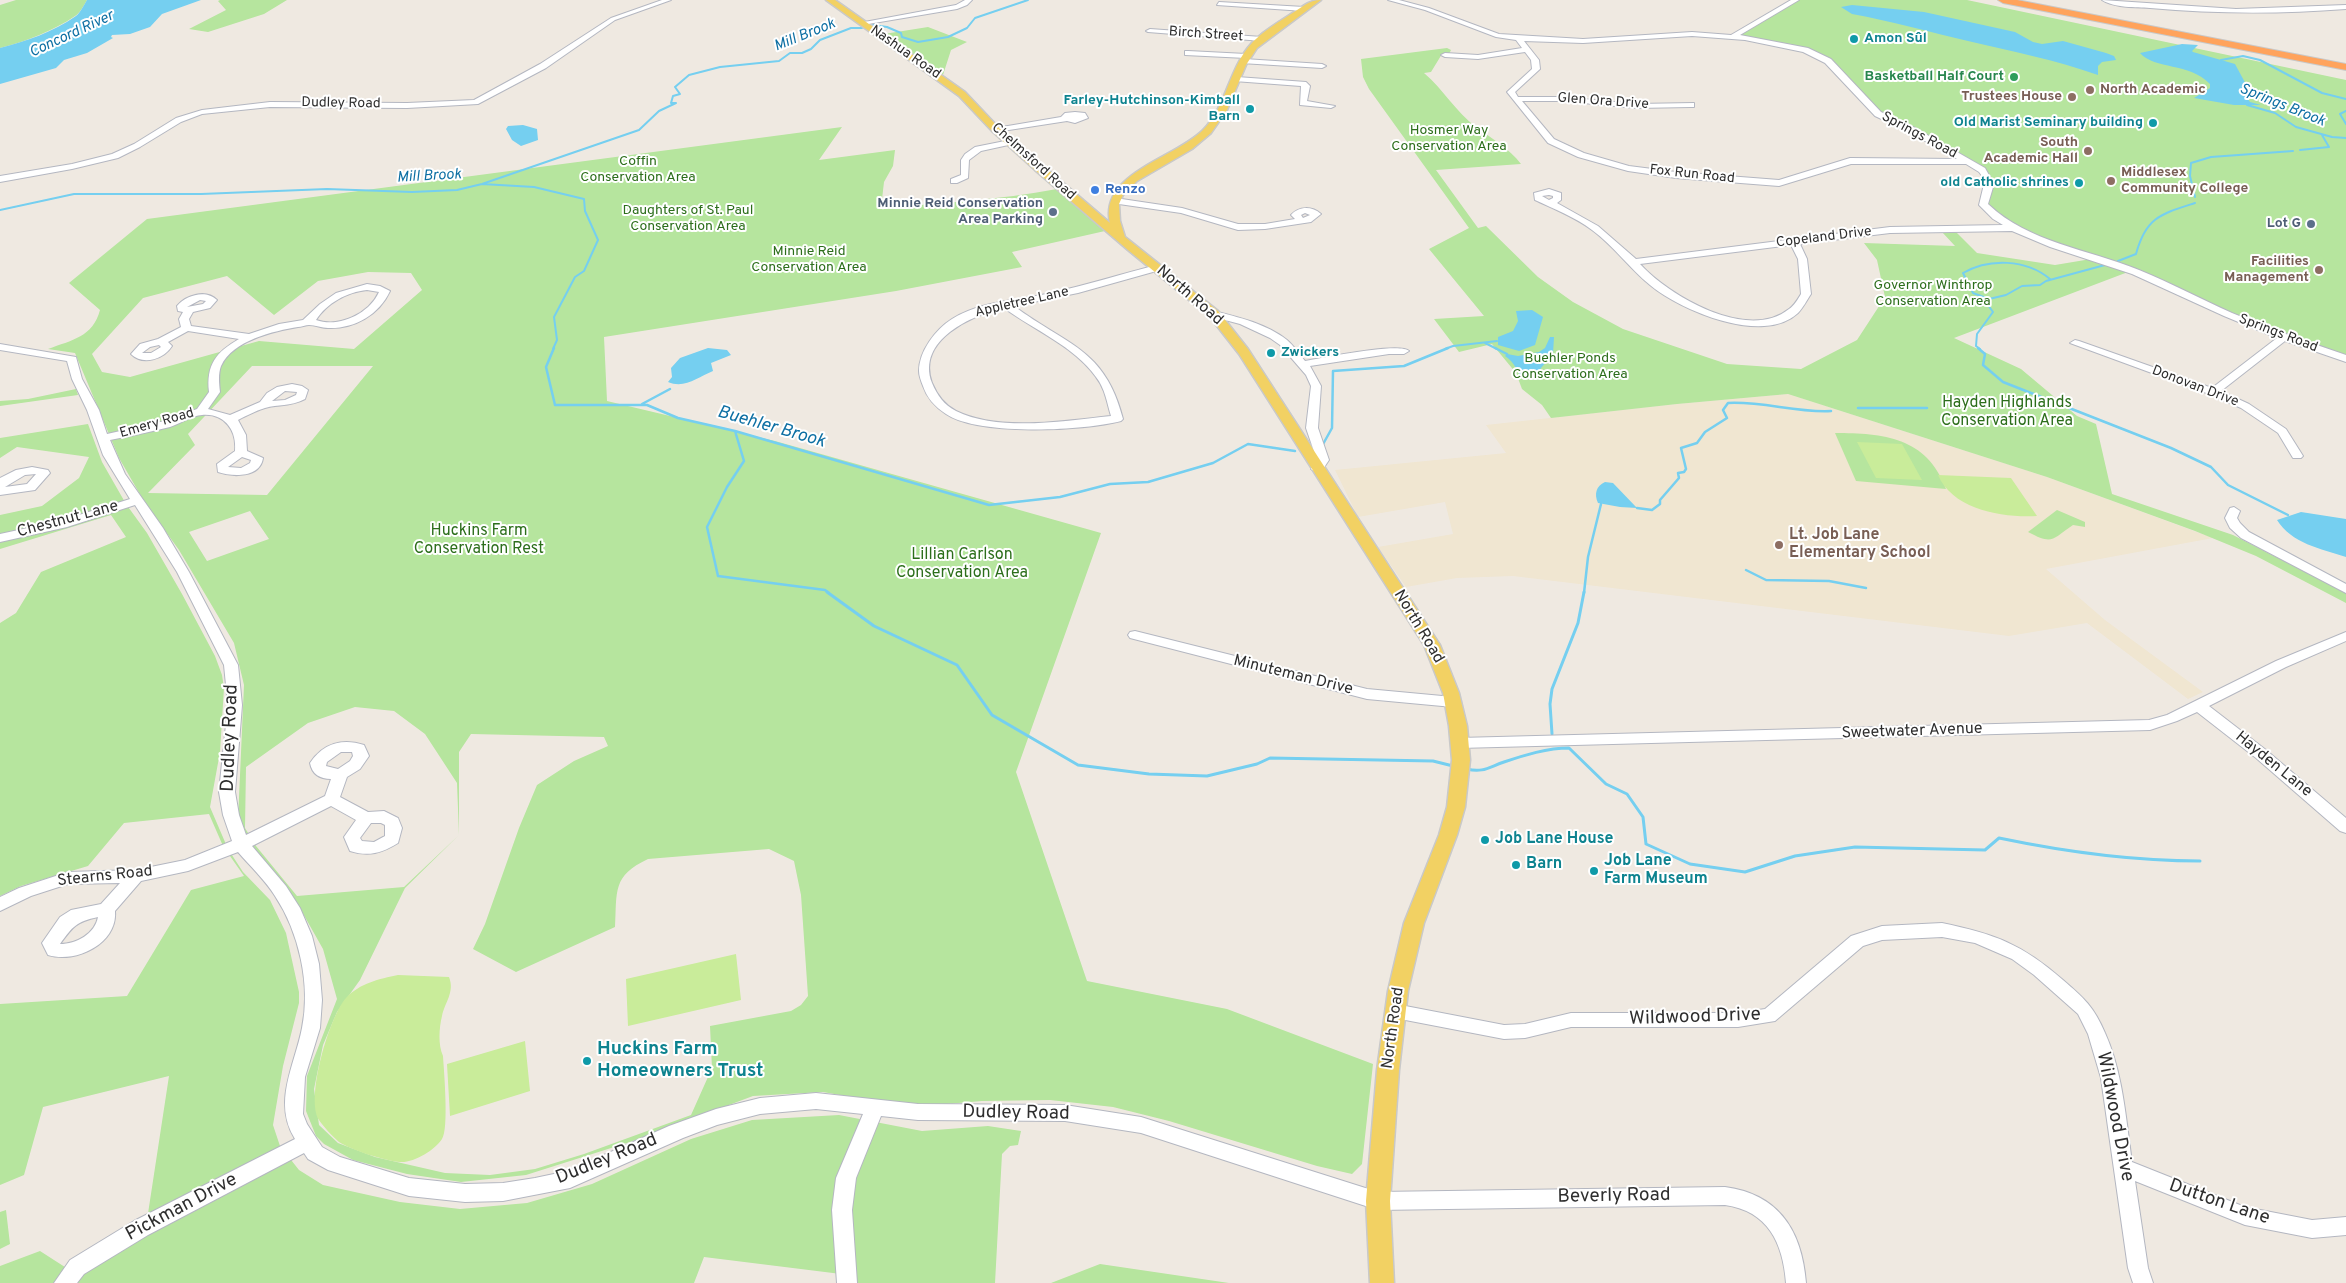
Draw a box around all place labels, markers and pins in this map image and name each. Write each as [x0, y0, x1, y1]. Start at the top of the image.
place label: Amon Sûl [1864, 31, 1927, 47]
marker: Amon Sûl [1848, 33, 1860, 45]
place label: Basketball Half Court [1864, 69, 2004, 85]
marker: Basketball Half Court [2008, 71, 2020, 83]
place label: North Academic [2100, 82, 2206, 98]
marker: North Academic [2084, 84, 2096, 96]
place label: Trustees House [1961, 89, 2062, 105]
marker: Trustees House [2066, 91, 2078, 103]
place label: Farley-Hutchinson-Kimball Barn [1064, 93, 1240, 125]
marker: Farley-Hutchinson-Kimball Barn [1244, 103, 1256, 115]
place label: Old Marist Seminary building [1954, 115, 2143, 131]
marker: Old Marist Seminary building [2147, 117, 2159, 129]
place label: South Academic Hall [1983, 135, 2078, 168]
marker: South Academic Hall [2082, 145, 2094, 157]
place label: Middlesex Community College [2121, 165, 2248, 198]
place label: old Catholic shrines [1940, 175, 2069, 191]
marker: Middlesex Community College [2105, 175, 2117, 187]
marker: old Catholic shrines [2073, 177, 2085, 189]
place label: Renzo [1105, 182, 1146, 198]
marker: Renzo [1089, 184, 1101, 196]
place label: Minnie Reid Conservation Area Parking [877, 196, 1043, 228]
marker: Minnie Reid Conservation Area Parking [1047, 206, 1059, 218]
place label: Lot G [2267, 216, 2301, 232]
marker: Lot G [2305, 218, 2317, 230]
place label: Facilities Management [2224, 254, 2309, 286]
marker: Facilities Management [2313, 264, 2325, 276]
place label: Zwickers [1281, 345, 1339, 361]
marker: Zwickers [1265, 347, 1277, 359]
place label: Lt. Job Lane Elementary School [1789, 526, 1931, 564]
marker: Lt. Job Lane Elementary School [1773, 539, 1785, 551]
place label: Job Lane House [1495, 830, 1613, 850]
marker: Job Lane House [1479, 834, 1491, 846]
place label: Job Lane Farm Museum [1604, 852, 1708, 890]
place label: Barn [1526, 855, 1562, 875]
marker: Barn [1510, 859, 1522, 871]
marker: Job Lane Farm Museum [1588, 865, 1600, 877]
place label: Huckins Farm Homeowners Trust [597, 1039, 763, 1083]
marker: Huckins Farm Homeowners Trust [581, 1055, 593, 1067]

